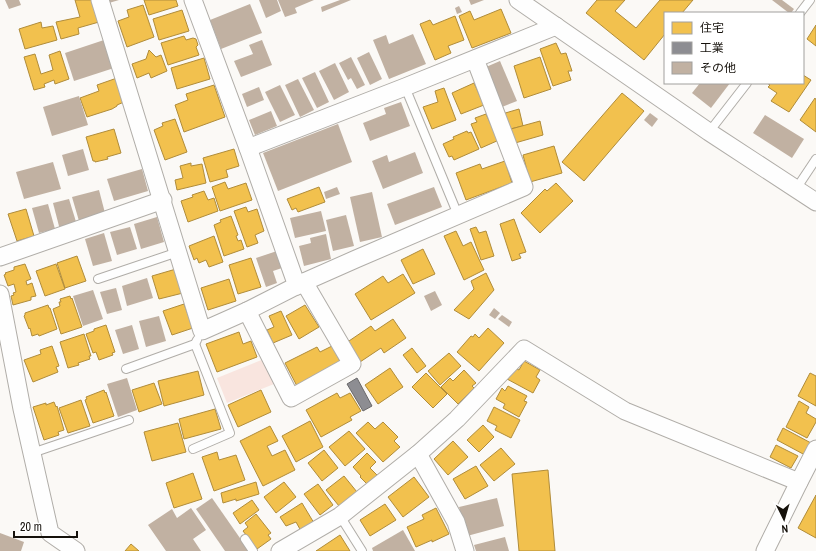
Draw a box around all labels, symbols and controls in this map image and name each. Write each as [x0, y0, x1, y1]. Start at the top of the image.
legend [664, 12, 804, 84]
text: 住宅 [700, 20, 724, 36]
text: 工業 [700, 40, 724, 56]
text: その他 [700, 60, 736, 76]
north arrow [764, 499, 804, 539]
scale bar [14, 513, 77, 539]
text: 20 m [20, 519, 42, 535]
text: N [781, 522, 789, 536]

